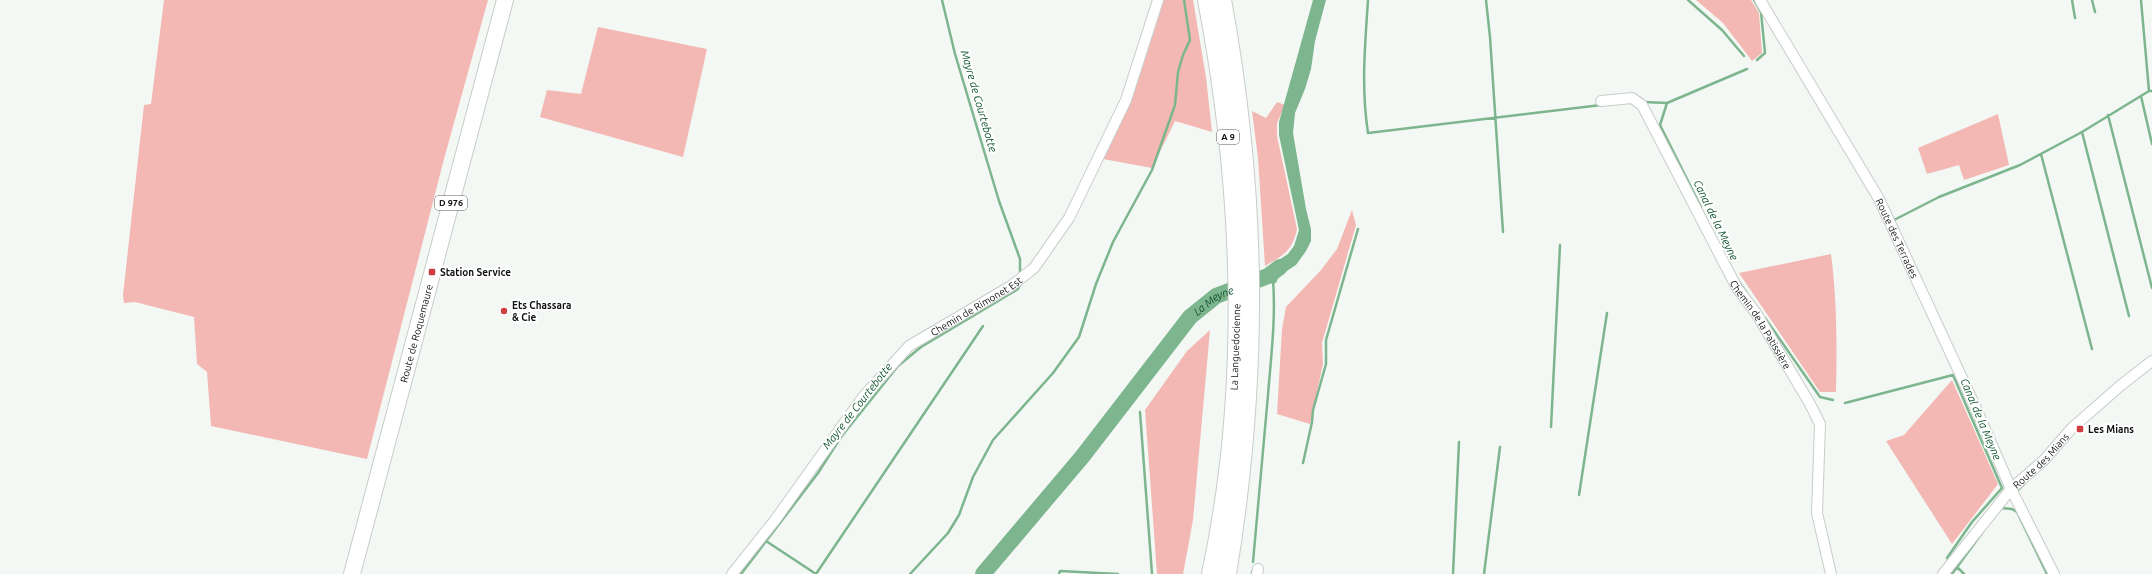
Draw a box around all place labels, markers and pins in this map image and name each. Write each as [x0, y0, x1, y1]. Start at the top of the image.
marker: Station Service [427, 267, 437, 277]
place label: Station Service [440, 267, 511, 278]
place label: Ets Chassara & Cie [512, 300, 571, 323]
marker: Ets Chassara & Cie [499, 306, 509, 316]
marker: Les Mians [2075, 424, 2085, 434]
place label: Les Mians [2088, 424, 2134, 435]

